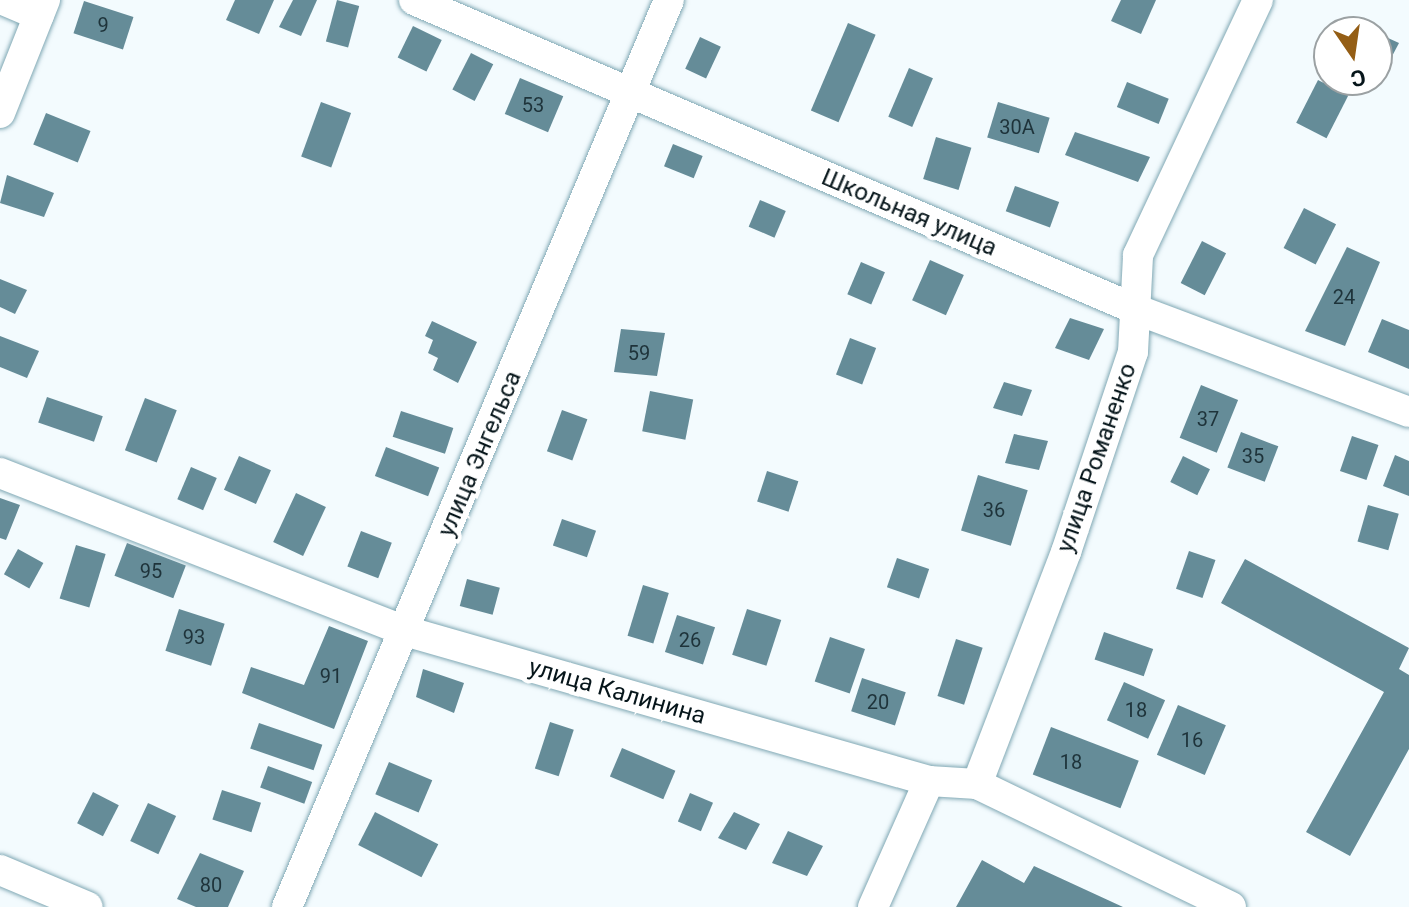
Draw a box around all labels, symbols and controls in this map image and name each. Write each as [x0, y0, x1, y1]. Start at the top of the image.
house number: 9 [97, 13, 109, 37]
north arrow [1313, 16, 1393, 96]
text: С [1348, 64, 1368, 92]
house number: 53 [522, 93, 544, 117]
house number: 30А [999, 115, 1035, 139]
street label: Школьная улица [817, 163, 1001, 263]
house number: 24 [1333, 285, 1355, 309]
house number: 59 [628, 341, 650, 365]
street label: улица Романенко [1051, 360, 1143, 556]
street label: улица Энгельса [432, 367, 528, 541]
house number: 37 [1197, 407, 1219, 431]
house number: 35 [1242, 444, 1264, 468]
house number: 36 [983, 498, 1005, 522]
house number: 95 [140, 559, 162, 583]
house number: 93 [183, 625, 205, 649]
house number: 26 [679, 628, 701, 652]
street label: улица Калинина [525, 653, 709, 731]
house number: 91 [320, 664, 342, 688]
house number: 20 [867, 690, 889, 714]
house number: 18 [1125, 698, 1147, 722]
house number: 16 [1181, 728, 1203, 752]
house number: 18 [1060, 750, 1082, 774]
house number: 80 [200, 873, 222, 897]

